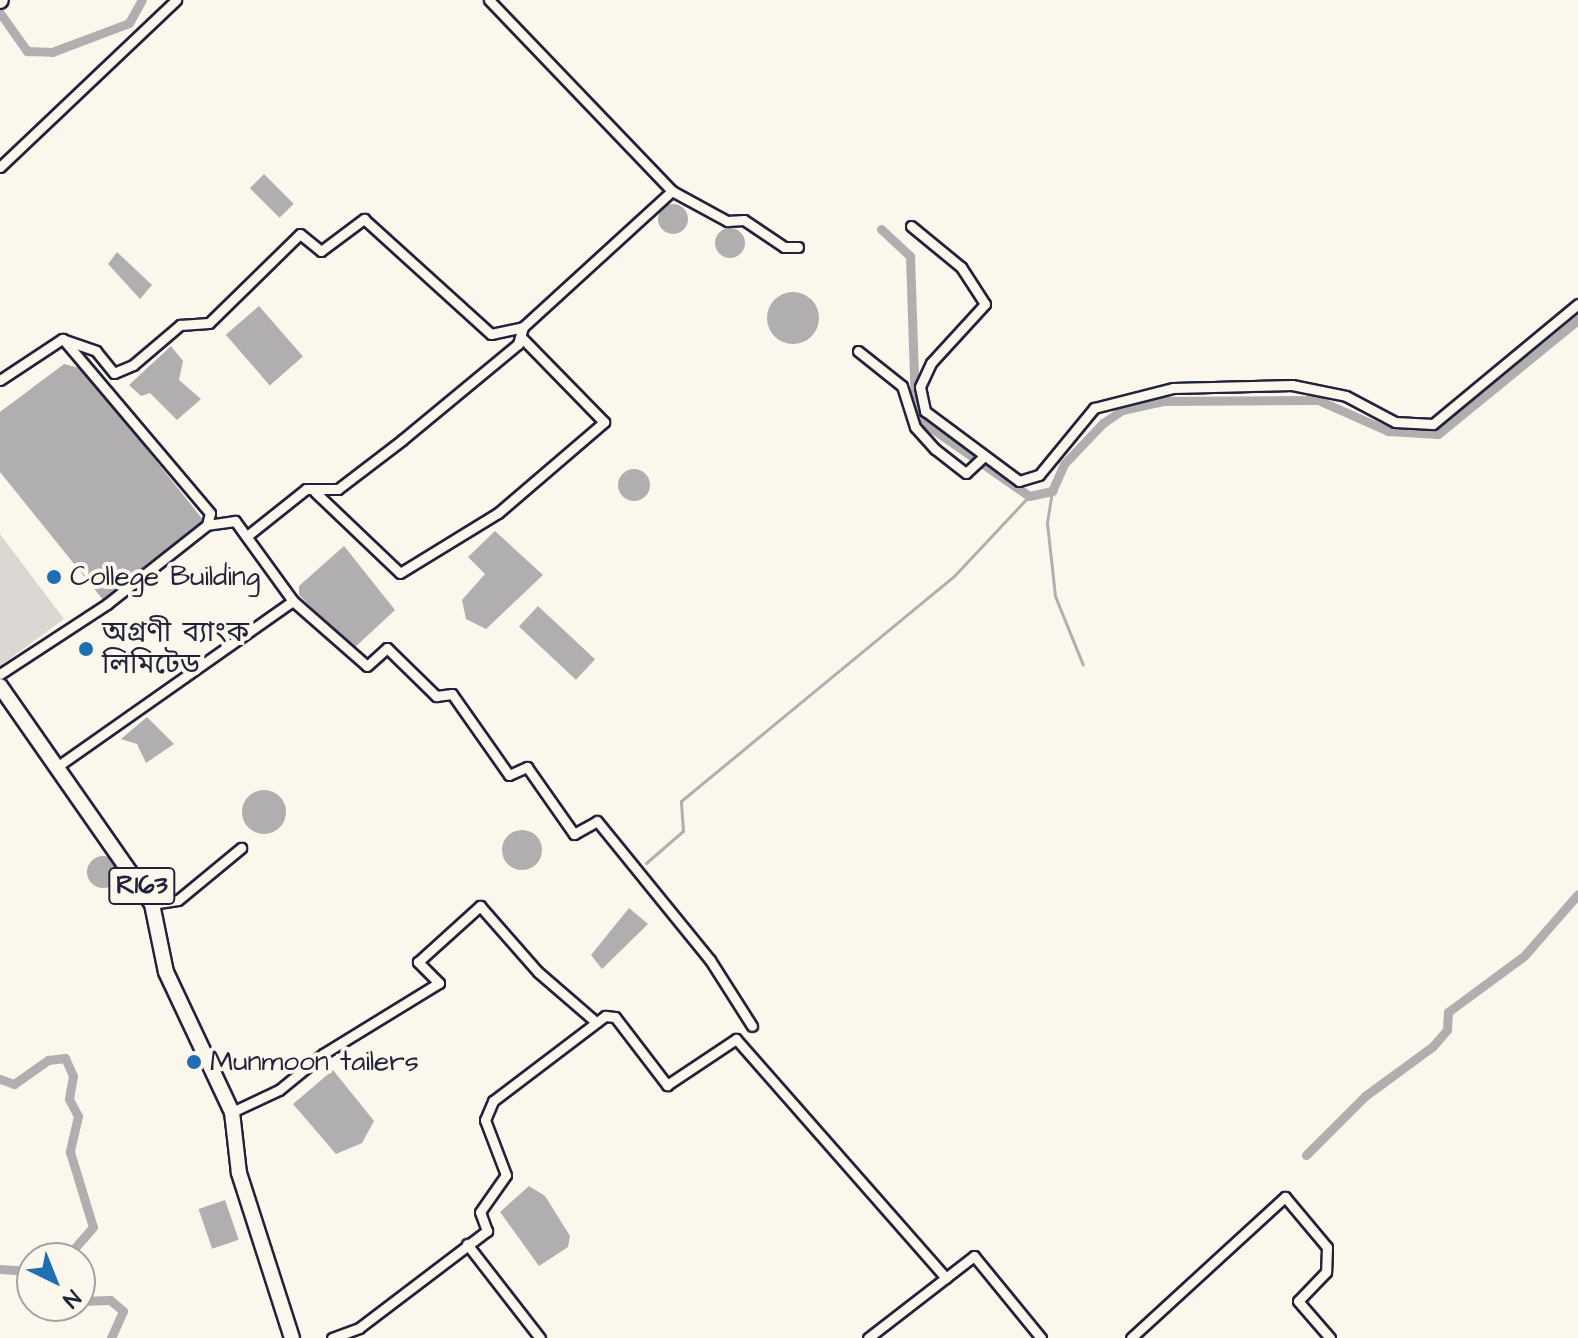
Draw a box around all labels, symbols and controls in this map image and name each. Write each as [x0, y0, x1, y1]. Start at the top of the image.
place label: College Building [70, 560, 260, 594]
marker: College Building [45, 568, 63, 586]
place label: অগ্রণী ব্যাংক লিমিটেড [102, 616, 249, 682]
marker: অগ্রণী ব্যাংক লিমিটেড [77, 640, 95, 658]
road number: R163 [108, 864, 176, 908]
place label: Munmoon tailers [210, 1045, 419, 1079]
marker: Munmoon tailers [185, 1053, 203, 1071]
north arrow [16, 1242, 96, 1322]
text: N [56, 1282, 87, 1314]

